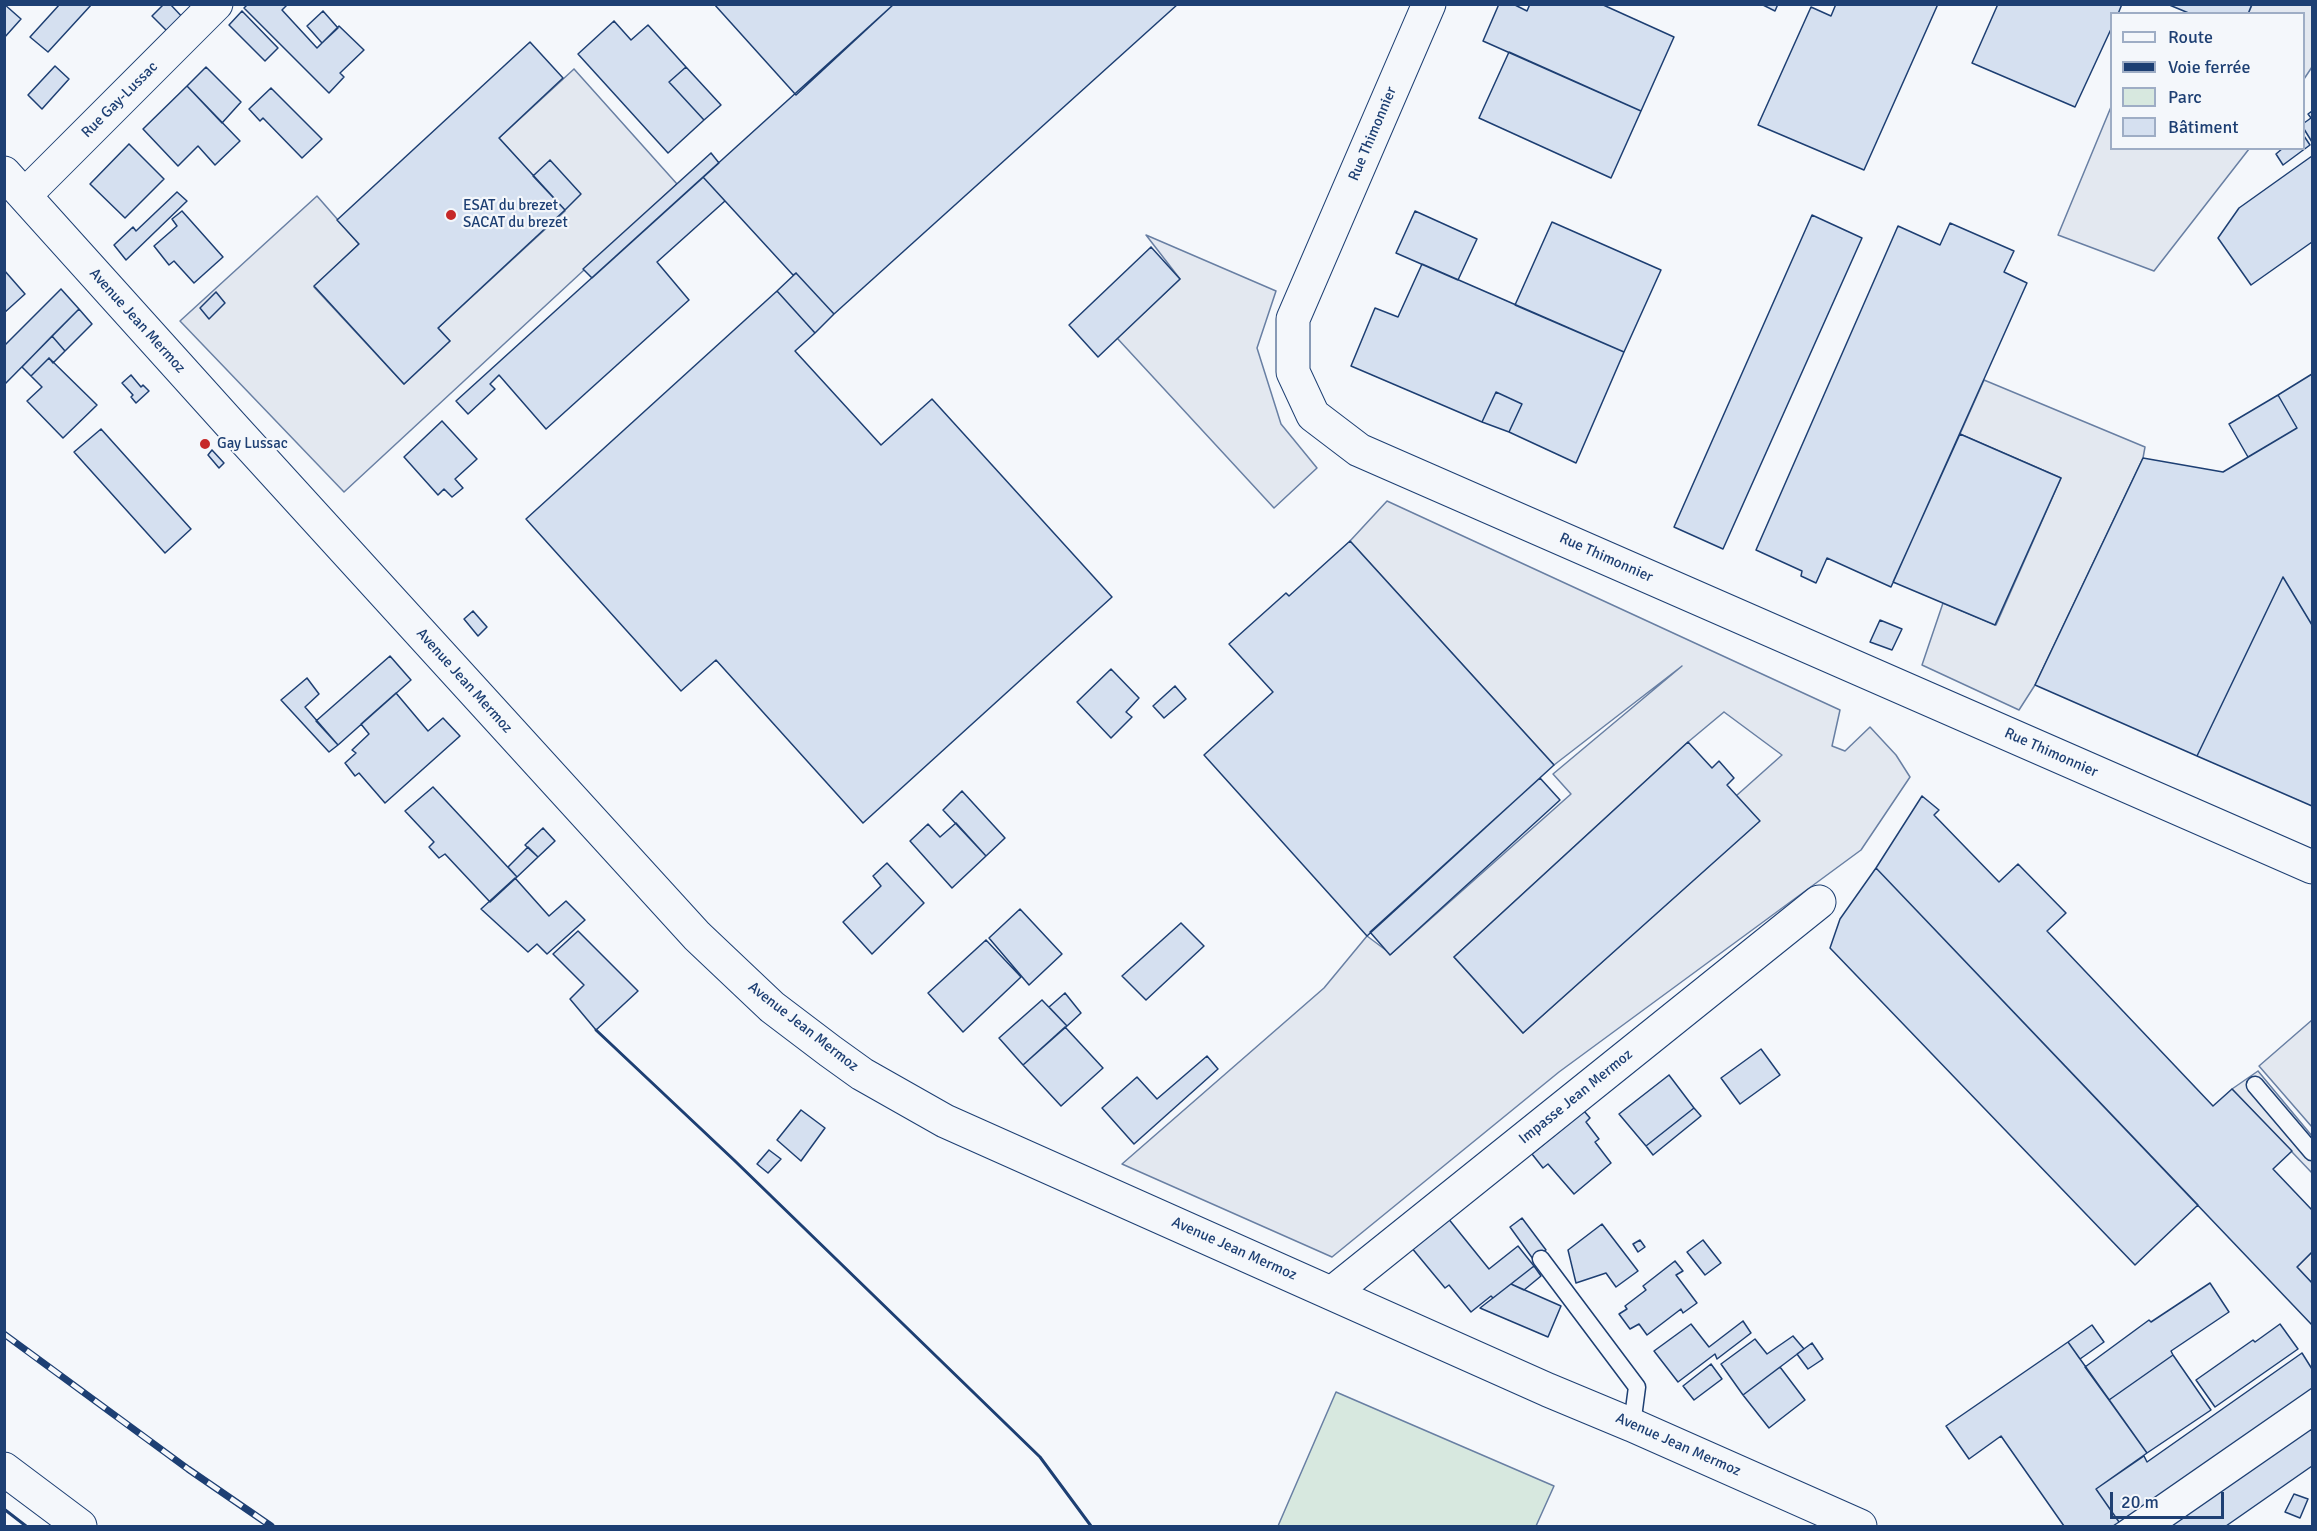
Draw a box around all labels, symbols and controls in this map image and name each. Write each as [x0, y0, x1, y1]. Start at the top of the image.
legend [2110, 12, 2305, 150]
text: Route [2168, 26, 2213, 48]
text: Voie ferrée [2168, 56, 2250, 78]
street label: Rue Gay-Lussac [78, 58, 162, 142]
street label: Rue Thimonnier [1345, 84, 1401, 184]
text: Parc [2168, 86, 2202, 108]
text: Bâtiment [2168, 116, 2239, 138]
place label: ESAT du brezet SACAT du brezet [463, 197, 568, 232]
marker: ESAT du brezet SACAT du brezet [444, 208, 458, 222]
street label: Avenue Jean Mermoz [85, 265, 189, 377]
place label: Gay Lussac [217, 435, 288, 453]
marker: Gay Lussac [198, 437, 212, 451]
street label: Rue Thimonnier [1556, 529, 1656, 587]
street label: Avenue Jean Mermoz [412, 625, 516, 737]
street label: Rue Thimonnier [2001, 724, 2101, 782]
street label: Avenue Jean Mermoz [744, 978, 862, 1076]
street label: Impasse Jean Mermoz [1516, 1046, 1636, 1148]
street label: Avenue Jean Mermoz [1169, 1213, 1299, 1285]
street label: Avenue Jean Mermoz [1613, 1409, 1743, 1481]
scale bar [2113, 1480, 2227, 1518]
text: 20 m [2121, 1491, 2159, 1513]

